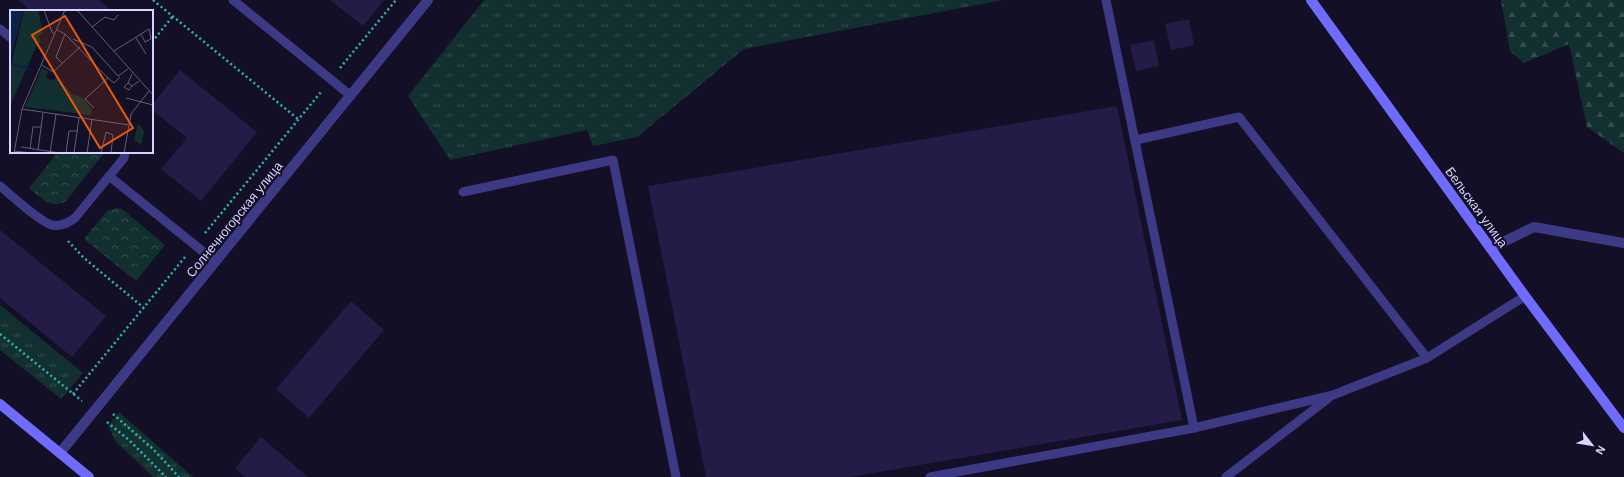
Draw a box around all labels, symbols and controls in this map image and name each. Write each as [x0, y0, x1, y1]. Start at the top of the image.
inset map [10, 10, 153, 153]
street label: Солнечногорская улица [183, 158, 286, 280]
street label: Бельская улица [1442, 164, 1511, 251]
north arrow [1572, 425, 1612, 465]
text: N [1593, 444, 1608, 457]

